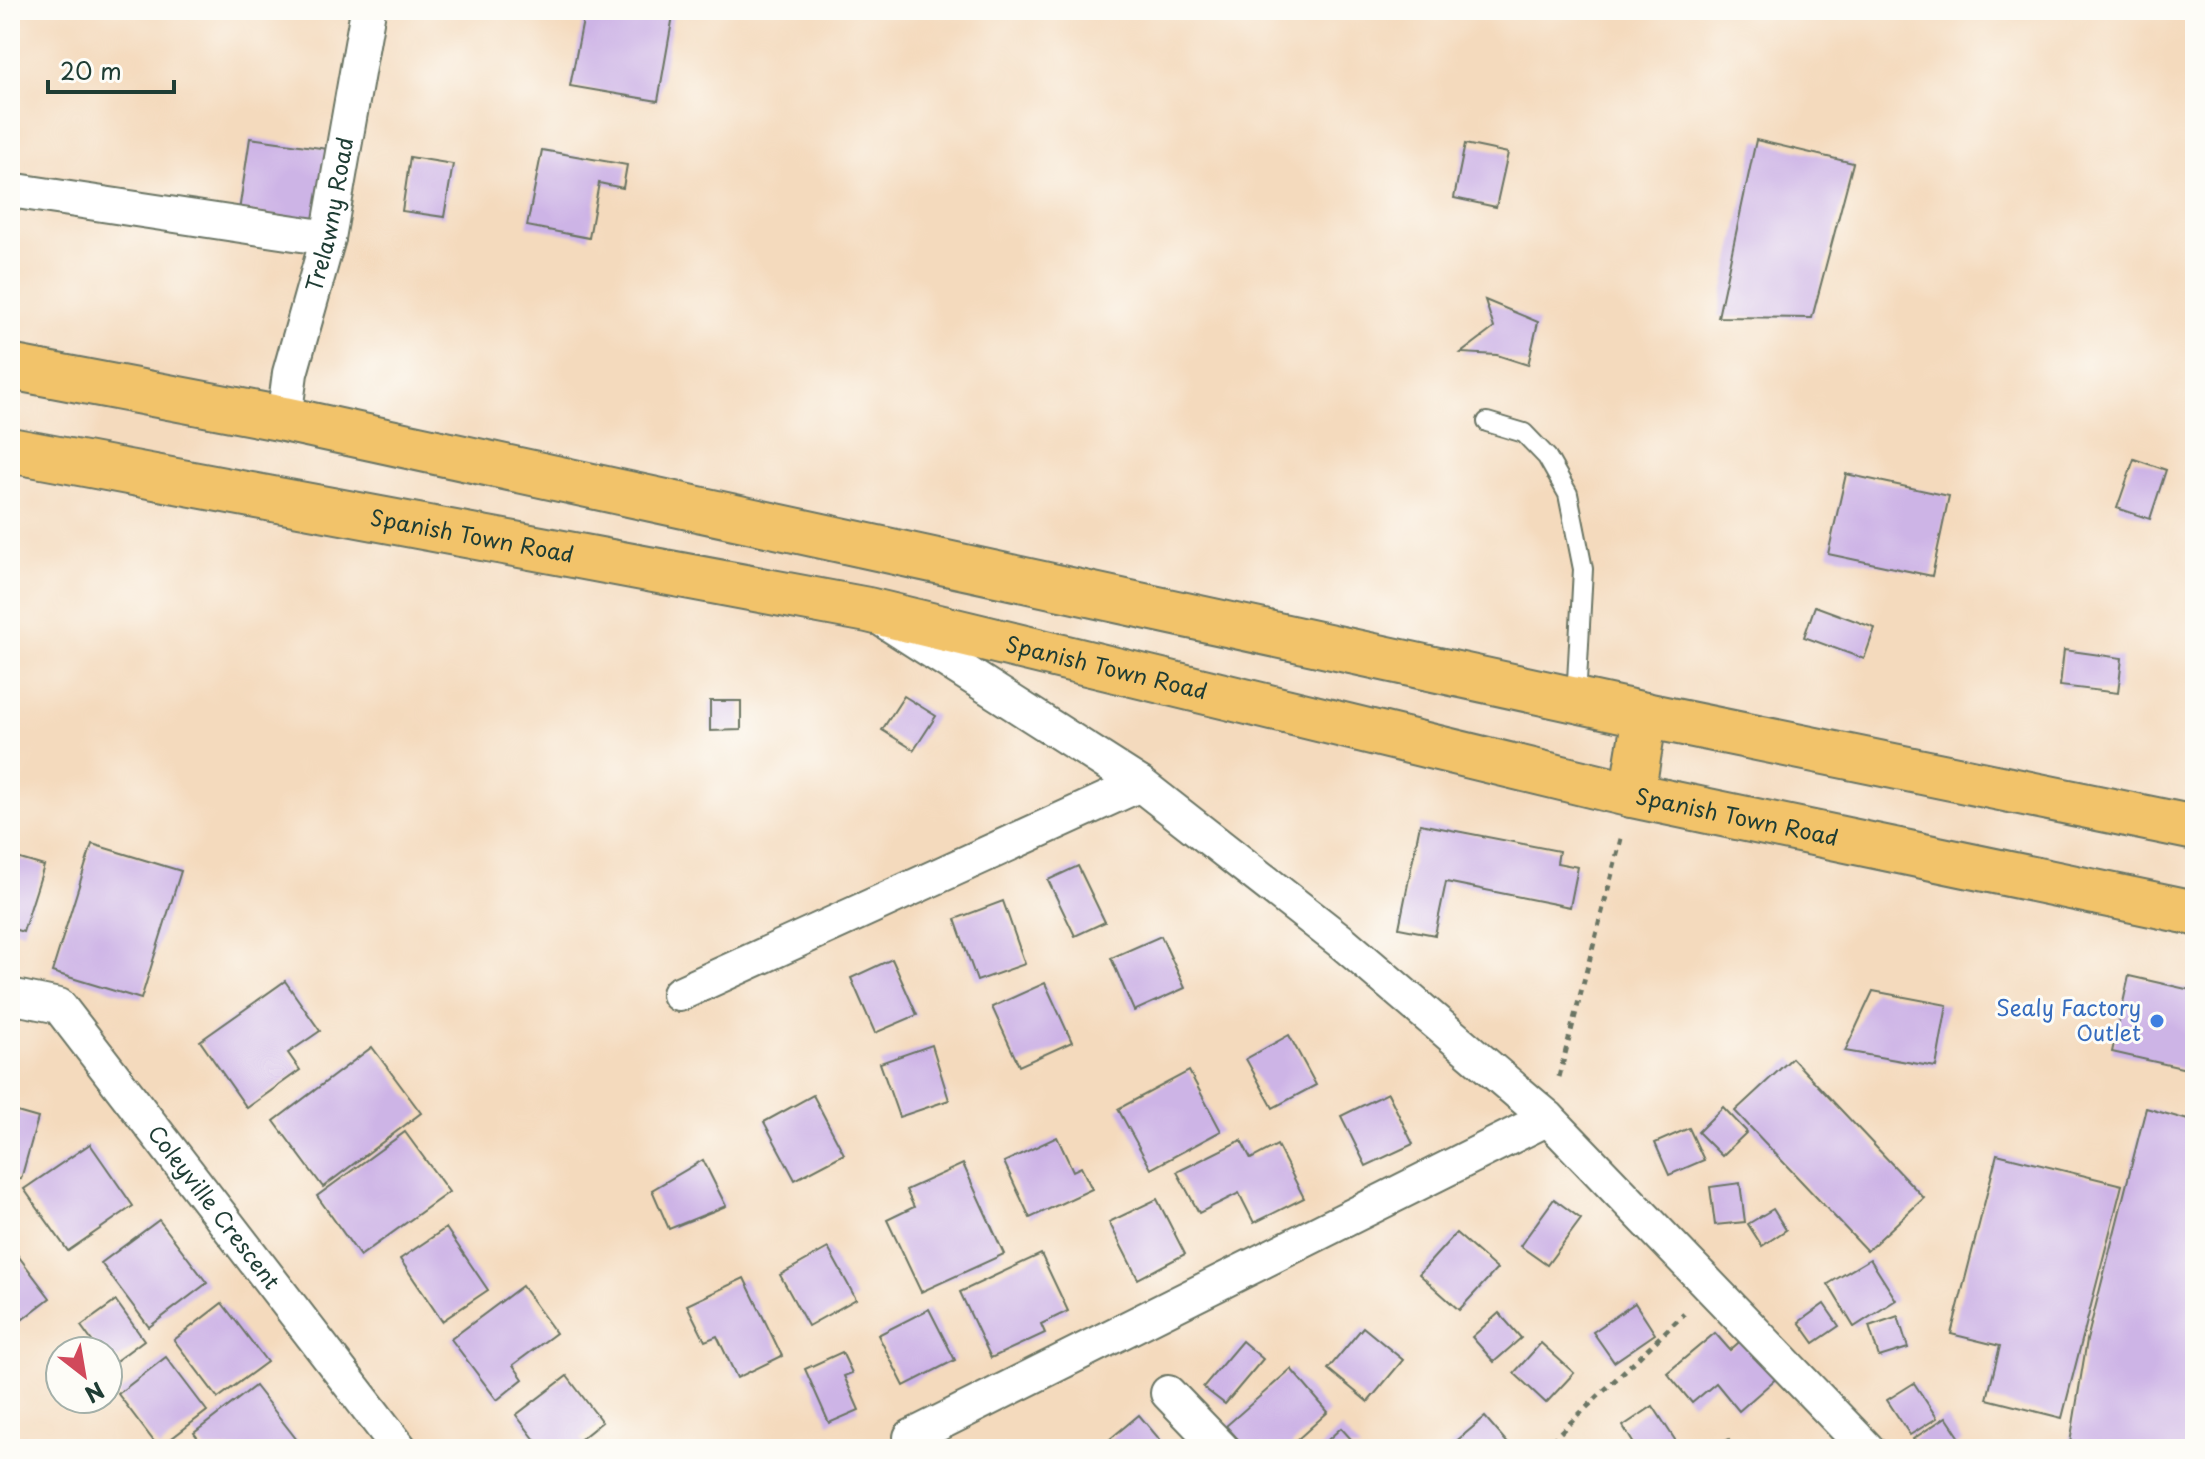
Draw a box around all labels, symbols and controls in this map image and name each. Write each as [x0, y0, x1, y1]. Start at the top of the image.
scale bar [48, 44, 174, 94]
text: 20 m [60, 52, 122, 88]
street label: Trelawny Road [296, 134, 360, 295]
street label: Spanish Town Road [368, 500, 577, 570]
street label: Spanish Town Road [1002, 626, 1211, 707]
street label: Spanish Town Road [1633, 778, 1842, 853]
place label: Sealy Factory Outlet [1996, 990, 2141, 1048]
marker: Sealy Factory Outlet [2148, 1012, 2166, 1030]
street label: Coleyville Crescent [141, 1117, 289, 1296]
north arrow [44, 1335, 124, 1415]
text: N [79, 1375, 111, 1412]

